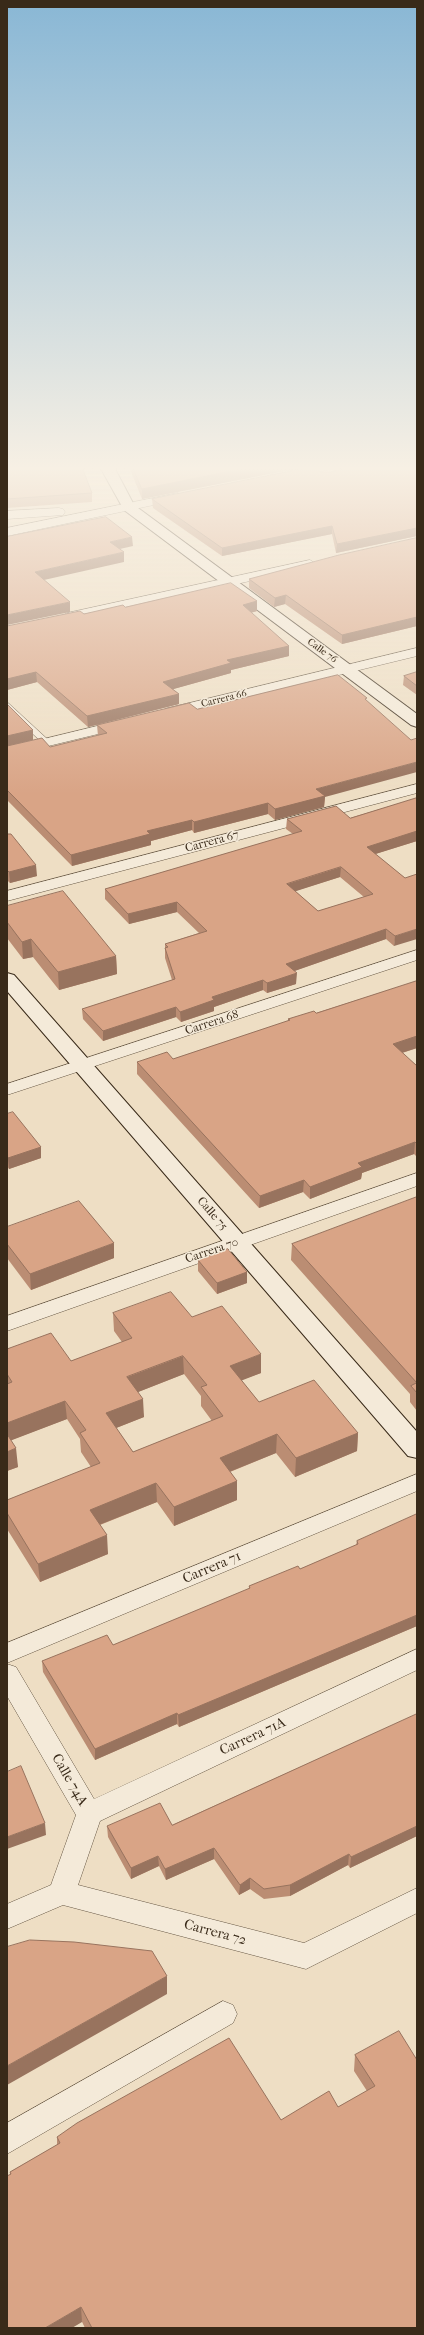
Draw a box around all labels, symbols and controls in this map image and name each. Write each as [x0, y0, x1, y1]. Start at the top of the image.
street label: Calle 76 [305, 636, 339, 666]
street label: Carrera 66 [200, 688, 248, 710]
street label: Carrera 67 [184, 828, 240, 856]
street label: Carrera 68 [183, 1008, 241, 1038]
street label: Calle 75 [194, 1194, 230, 1234]
street label: Carrera 70 [184, 1235, 240, 1267]
street label: Carrera 71 [180, 1548, 244, 1588]
street label: Carrera 71A [217, 1714, 289, 1760]
street label: Calle 74A [47, 1751, 91, 1809]
street label: Carrera 72 [182, 1917, 248, 1949]

